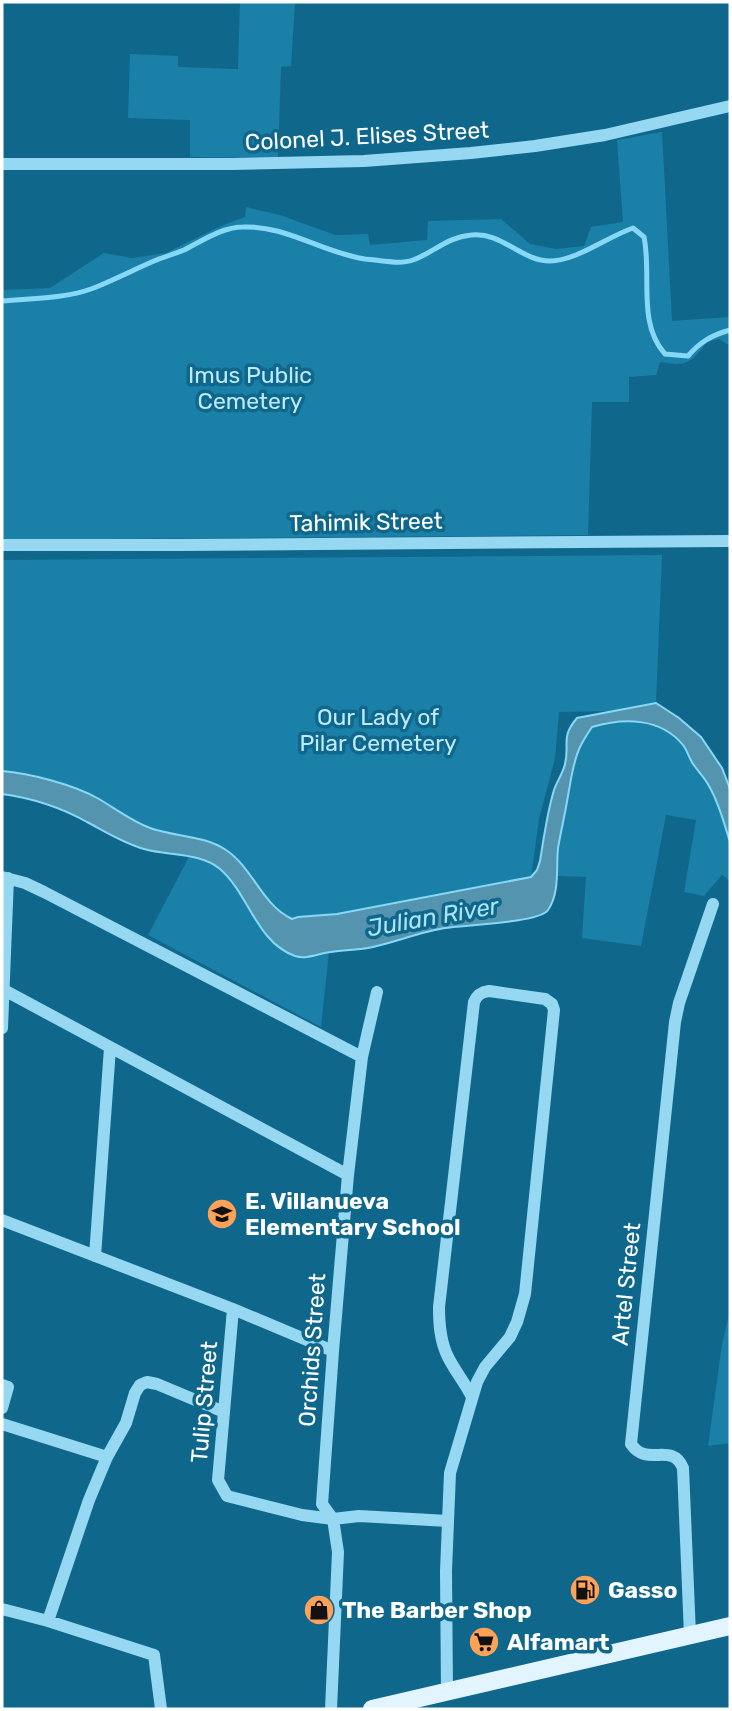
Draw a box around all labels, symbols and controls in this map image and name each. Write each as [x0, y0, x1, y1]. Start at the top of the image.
street label: Colonel J. Elises Street [244, 116, 490, 156]
park label: Imus Public Cemetery [188, 361, 312, 415]
street label: Tahimik Street [289, 507, 443, 537]
park label: Our Lady of Pilar Cemetery [299, 703, 457, 757]
water label: Julian River [365, 892, 502, 942]
place label: E. Villanueva Elementary School [245, 1187, 461, 1241]
school or university icon: E. Villanueva Elementary School [205, 1197, 239, 1231]
street label: Artel Street [606, 1221, 646, 1347]
street label: Orchids Street [293, 1272, 331, 1428]
street label: Tulip Street [185, 1340, 223, 1464]
fuel station icon: Gasso [568, 1573, 602, 1607]
place label: Gasso [608, 1576, 678, 1604]
shop icon: The Barber Shop [302, 1593, 336, 1627]
place label: The Barber Shop [342, 1596, 532, 1624]
supermarket icon: Alfamart [467, 1625, 501, 1659]
place label: Alfamart [507, 1628, 610, 1656]

